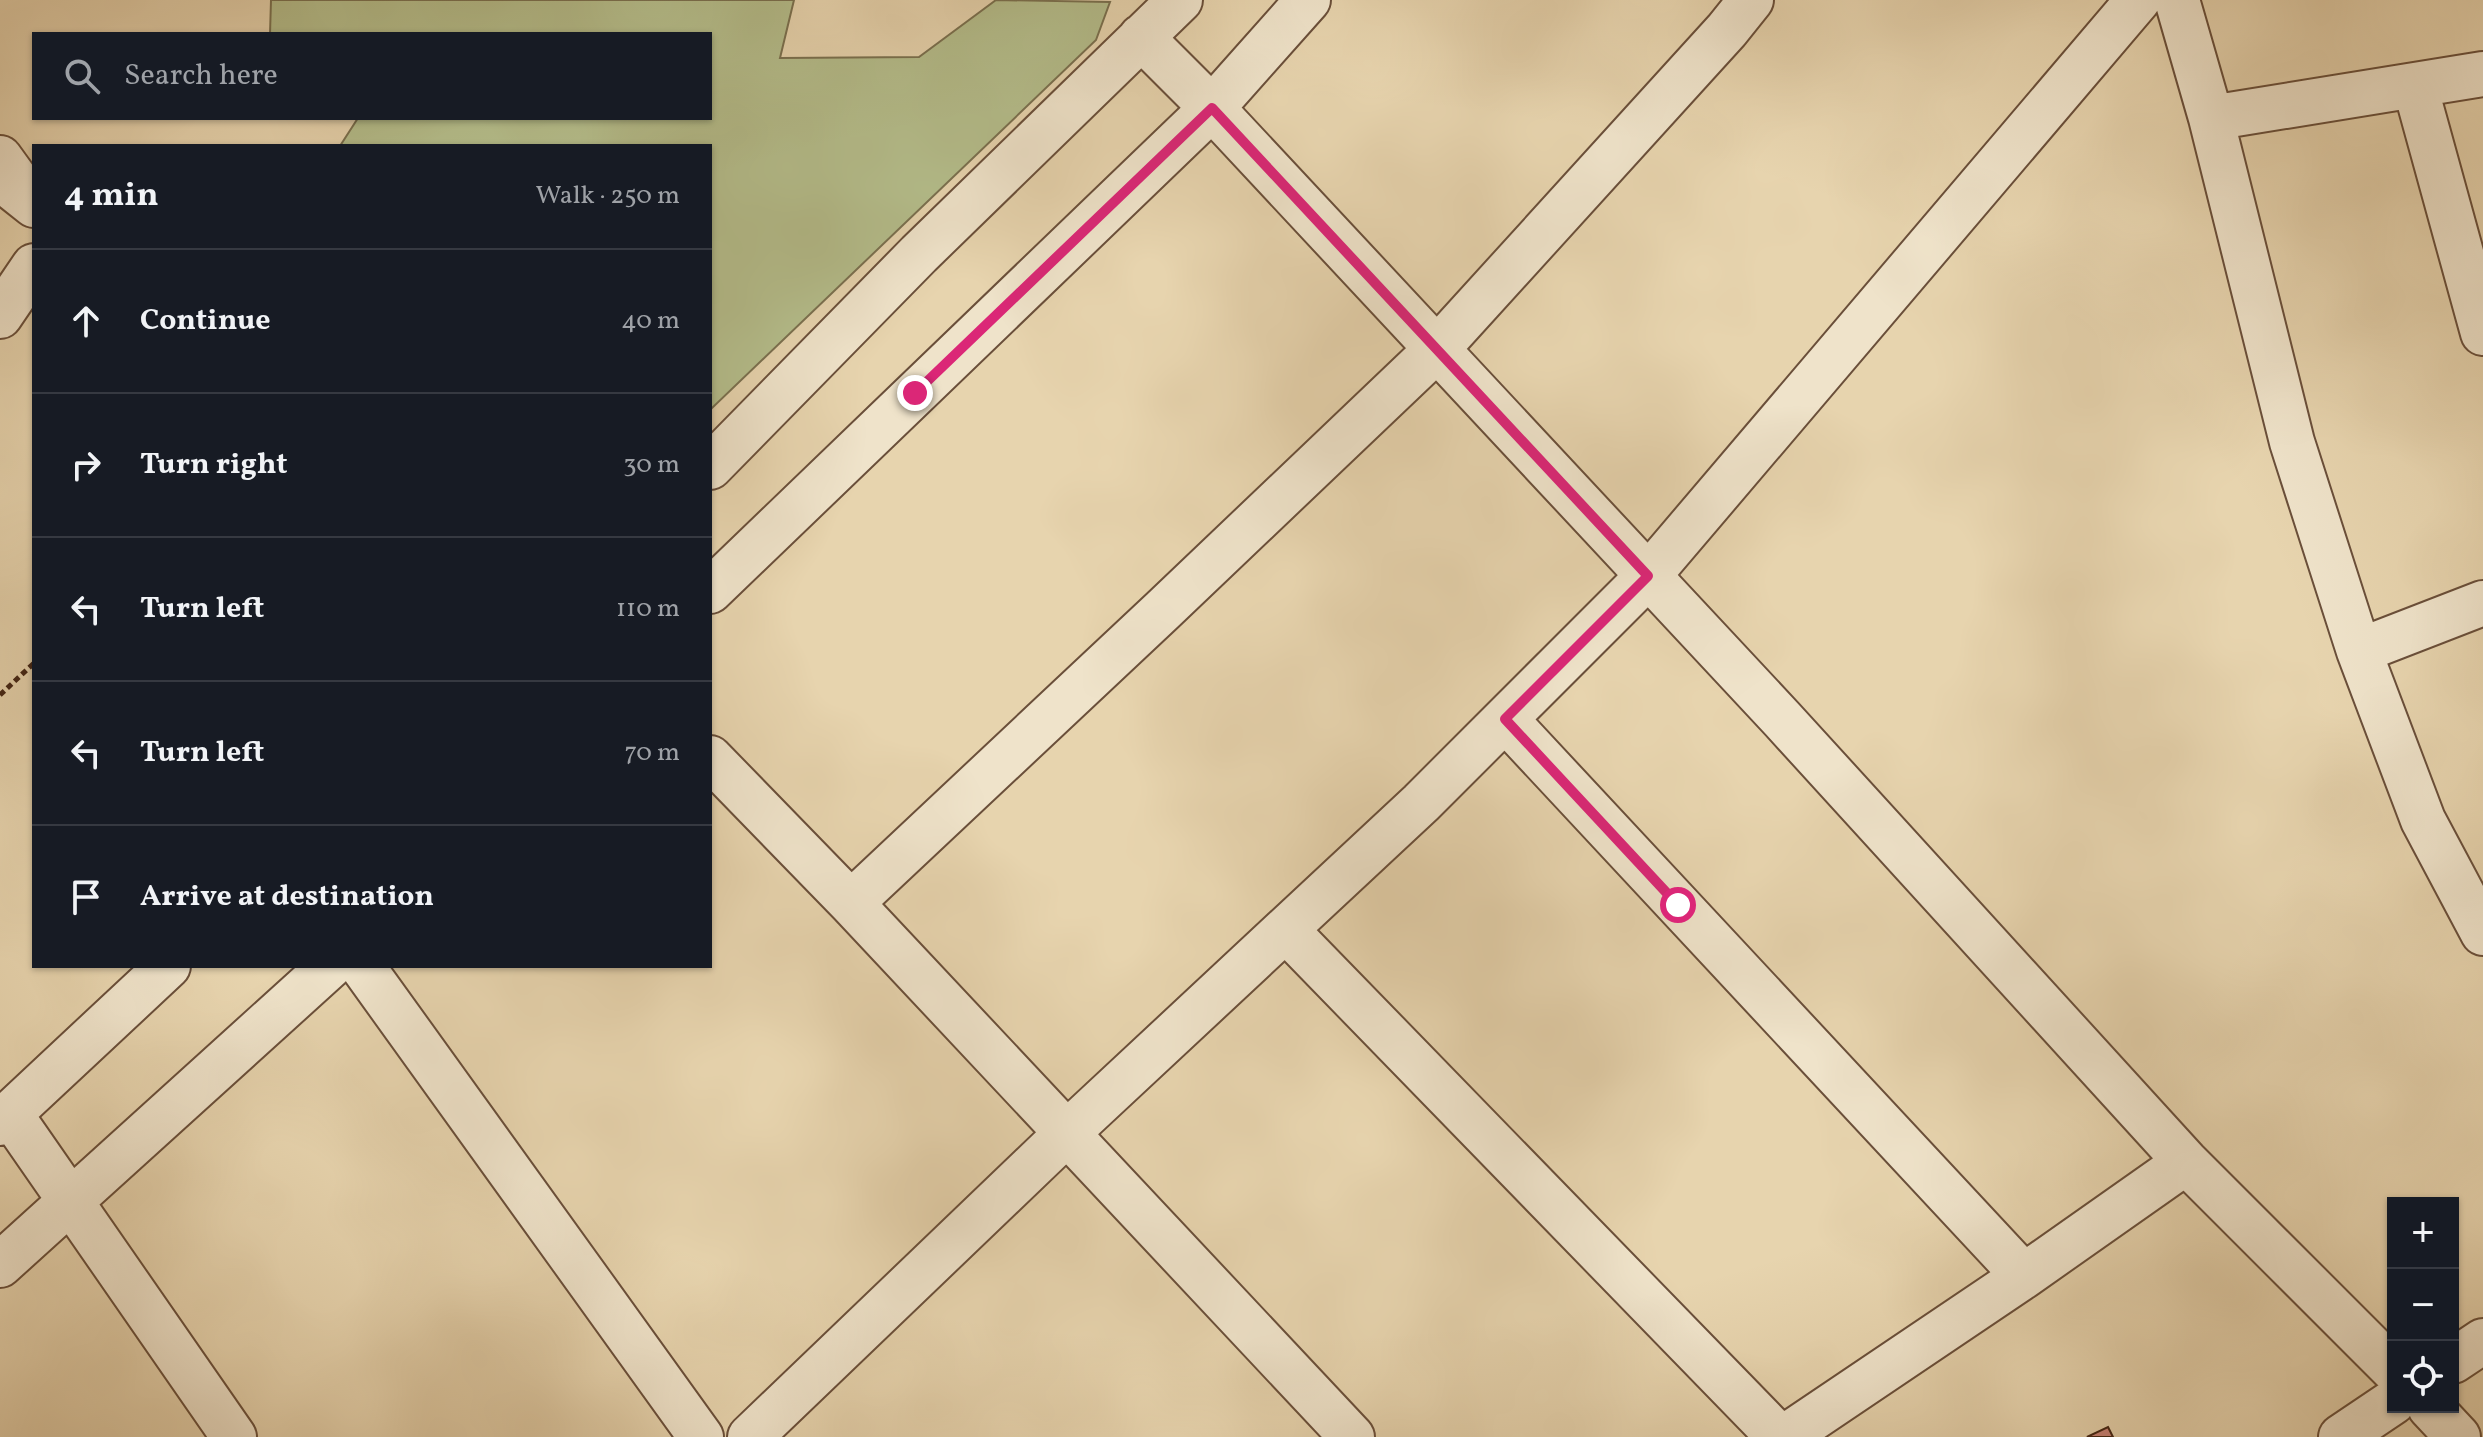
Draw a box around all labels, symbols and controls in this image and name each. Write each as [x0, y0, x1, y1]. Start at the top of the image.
search box [32, 32, 712, 120]
icon: search [60, 54, 104, 98]
text: Search here [124, 55, 278, 97]
text: 4 min [64, 173, 159, 220]
text: Walk · 250 m [536, 178, 680, 214]
icon: ahead [64, 299, 108, 343]
text: Continue [140, 300, 271, 342]
text: 40 m [621, 303, 680, 339]
route end [897, 375, 933, 411]
icon: right [64, 443, 108, 487]
text: Turn right [140, 444, 288, 486]
text: 30 m [623, 447, 680, 483]
icon: left [64, 587, 108, 631]
text: Turn left [140, 588, 264, 630]
text: 110 m [616, 591, 680, 627]
icon: left [64, 731, 108, 775]
text: Turn left [140, 732, 264, 774]
text: 70 m [625, 735, 680, 771]
icon: arrive [64, 875, 108, 919]
text: Arrive at destination [140, 876, 434, 918]
route start [1660, 887, 1696, 923]
map controls [2387, 1197, 2459, 1413]
button: + [2387, 1197, 2459, 1269]
button: − [2387, 1269, 2459, 1341]
button: locate [2387, 1341, 2459, 1413]

